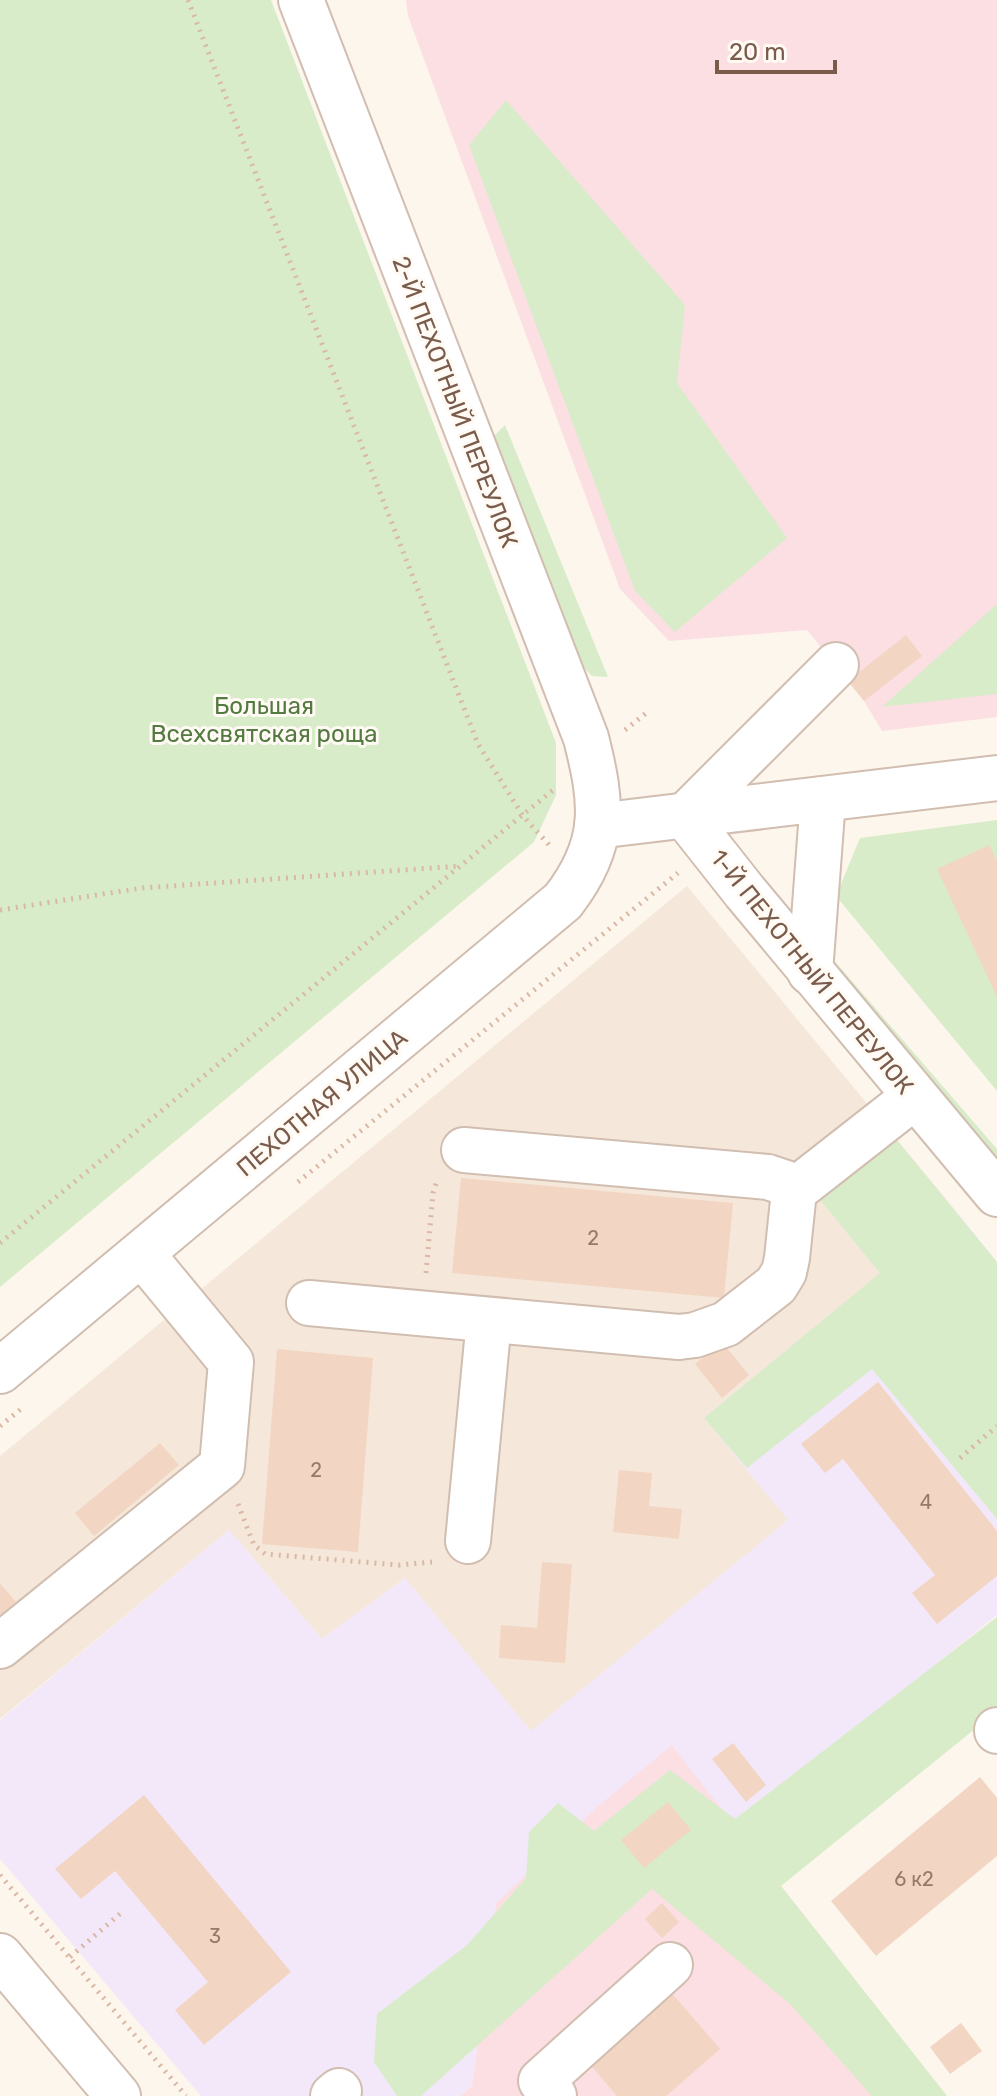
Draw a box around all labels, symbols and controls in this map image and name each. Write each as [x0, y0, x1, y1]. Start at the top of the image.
scale bar [717, 24, 835, 74]
text: 20 m [729, 38, 786, 66]
street label: 2-Й ПЕХОТНЫЙ ПЕРЕУЛОК [386, 252, 524, 552]
park label: Большая Всехсвятская роща [151, 692, 377, 748]
street label: 1-Й ПЕХОТНЫЙ ПЕРЕУЛОК [705, 844, 919, 1100]
street label: ПЕХОТНАЯ УЛИЦА [231, 1024, 413, 1182]
house number: 2 [587, 1226, 599, 1250]
house number: 2 [310, 1458, 322, 1482]
house number: 4 [920, 1490, 932, 1514]
house number: 6 к2 [894, 1867, 934, 1891]
house number: 3 [209, 1924, 221, 1948]

